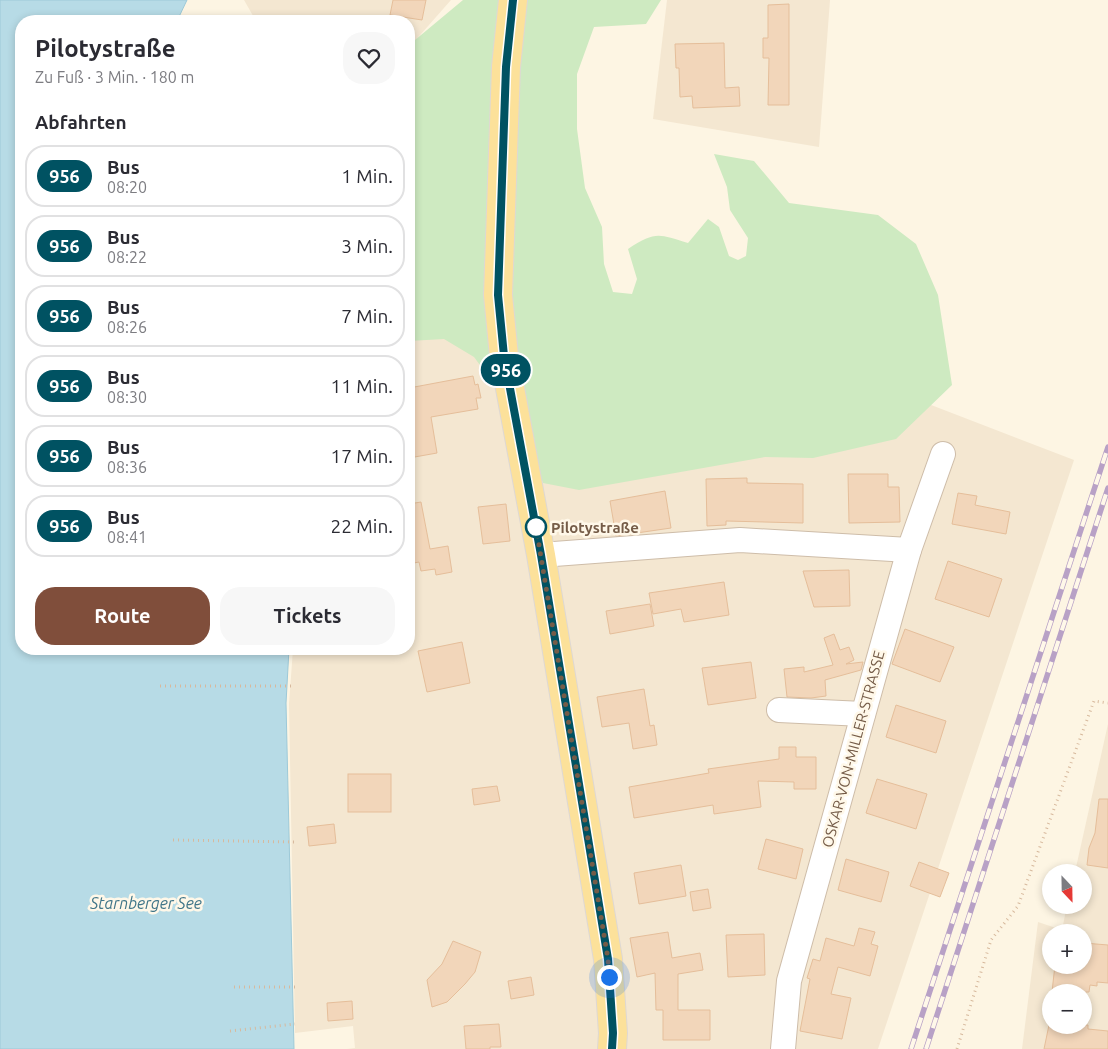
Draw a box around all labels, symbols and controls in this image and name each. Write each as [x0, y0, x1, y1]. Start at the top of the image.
button: heart [343, 32, 395, 84]
text: Pilotystraße [35, 35, 176, 62]
text: Zu Fuß · 3 Min. · 180 m [35, 68, 194, 86]
text: Abfahrten [35, 111, 127, 133]
text: Bus [107, 156, 140, 178]
text: 1 Min. [341, 165, 393, 187]
text: 956 [49, 166, 80, 186]
text: 08:20 [107, 178, 147, 196]
text: Bus [107, 226, 140, 248]
text: 3 Min. [341, 235, 393, 257]
text: 956 [49, 236, 80, 256]
text: 08:22 [107, 248, 147, 266]
text: Bus [107, 296, 140, 318]
text: 7 Min. [341, 305, 393, 327]
text: 956 [49, 306, 80, 326]
text: 08:26 [107, 318, 147, 336]
line badge: 956 [477, 354, 535, 386]
text: 956 [491, 360, 521, 380]
text: Bus [107, 366, 140, 388]
text: 11 Min. [331, 375, 393, 397]
text: 956 [49, 376, 80, 396]
text: 08:30 [107, 388, 147, 406]
text: Bus [107, 436, 140, 458]
text: 17 Min. [331, 445, 393, 467]
text: 956 [49, 446, 80, 466]
text: 08:36 [107, 458, 147, 476]
text: Bus [107, 506, 140, 528]
text: 22 Min. [331, 515, 393, 537]
text: 956 [49, 516, 80, 536]
marker: Pilotystraße [525, 516, 547, 538]
place label: Pilotystraße [551, 519, 639, 536]
text: 08:41 [107, 528, 147, 546]
button: Route [35, 587, 210, 645]
button: Tickets [220, 587, 395, 645]
street label: OSKAR-VON-MILLER-STRASSE [819, 649, 887, 849]
north arrow [1042, 864, 1092, 914]
map controls [1042, 864, 1092, 1034]
water label: Starnberger See [89, 894, 202, 912]
button: + [1042, 924, 1092, 974]
your location [597, 965, 622, 990]
button: − [1042, 984, 1092, 1034]

